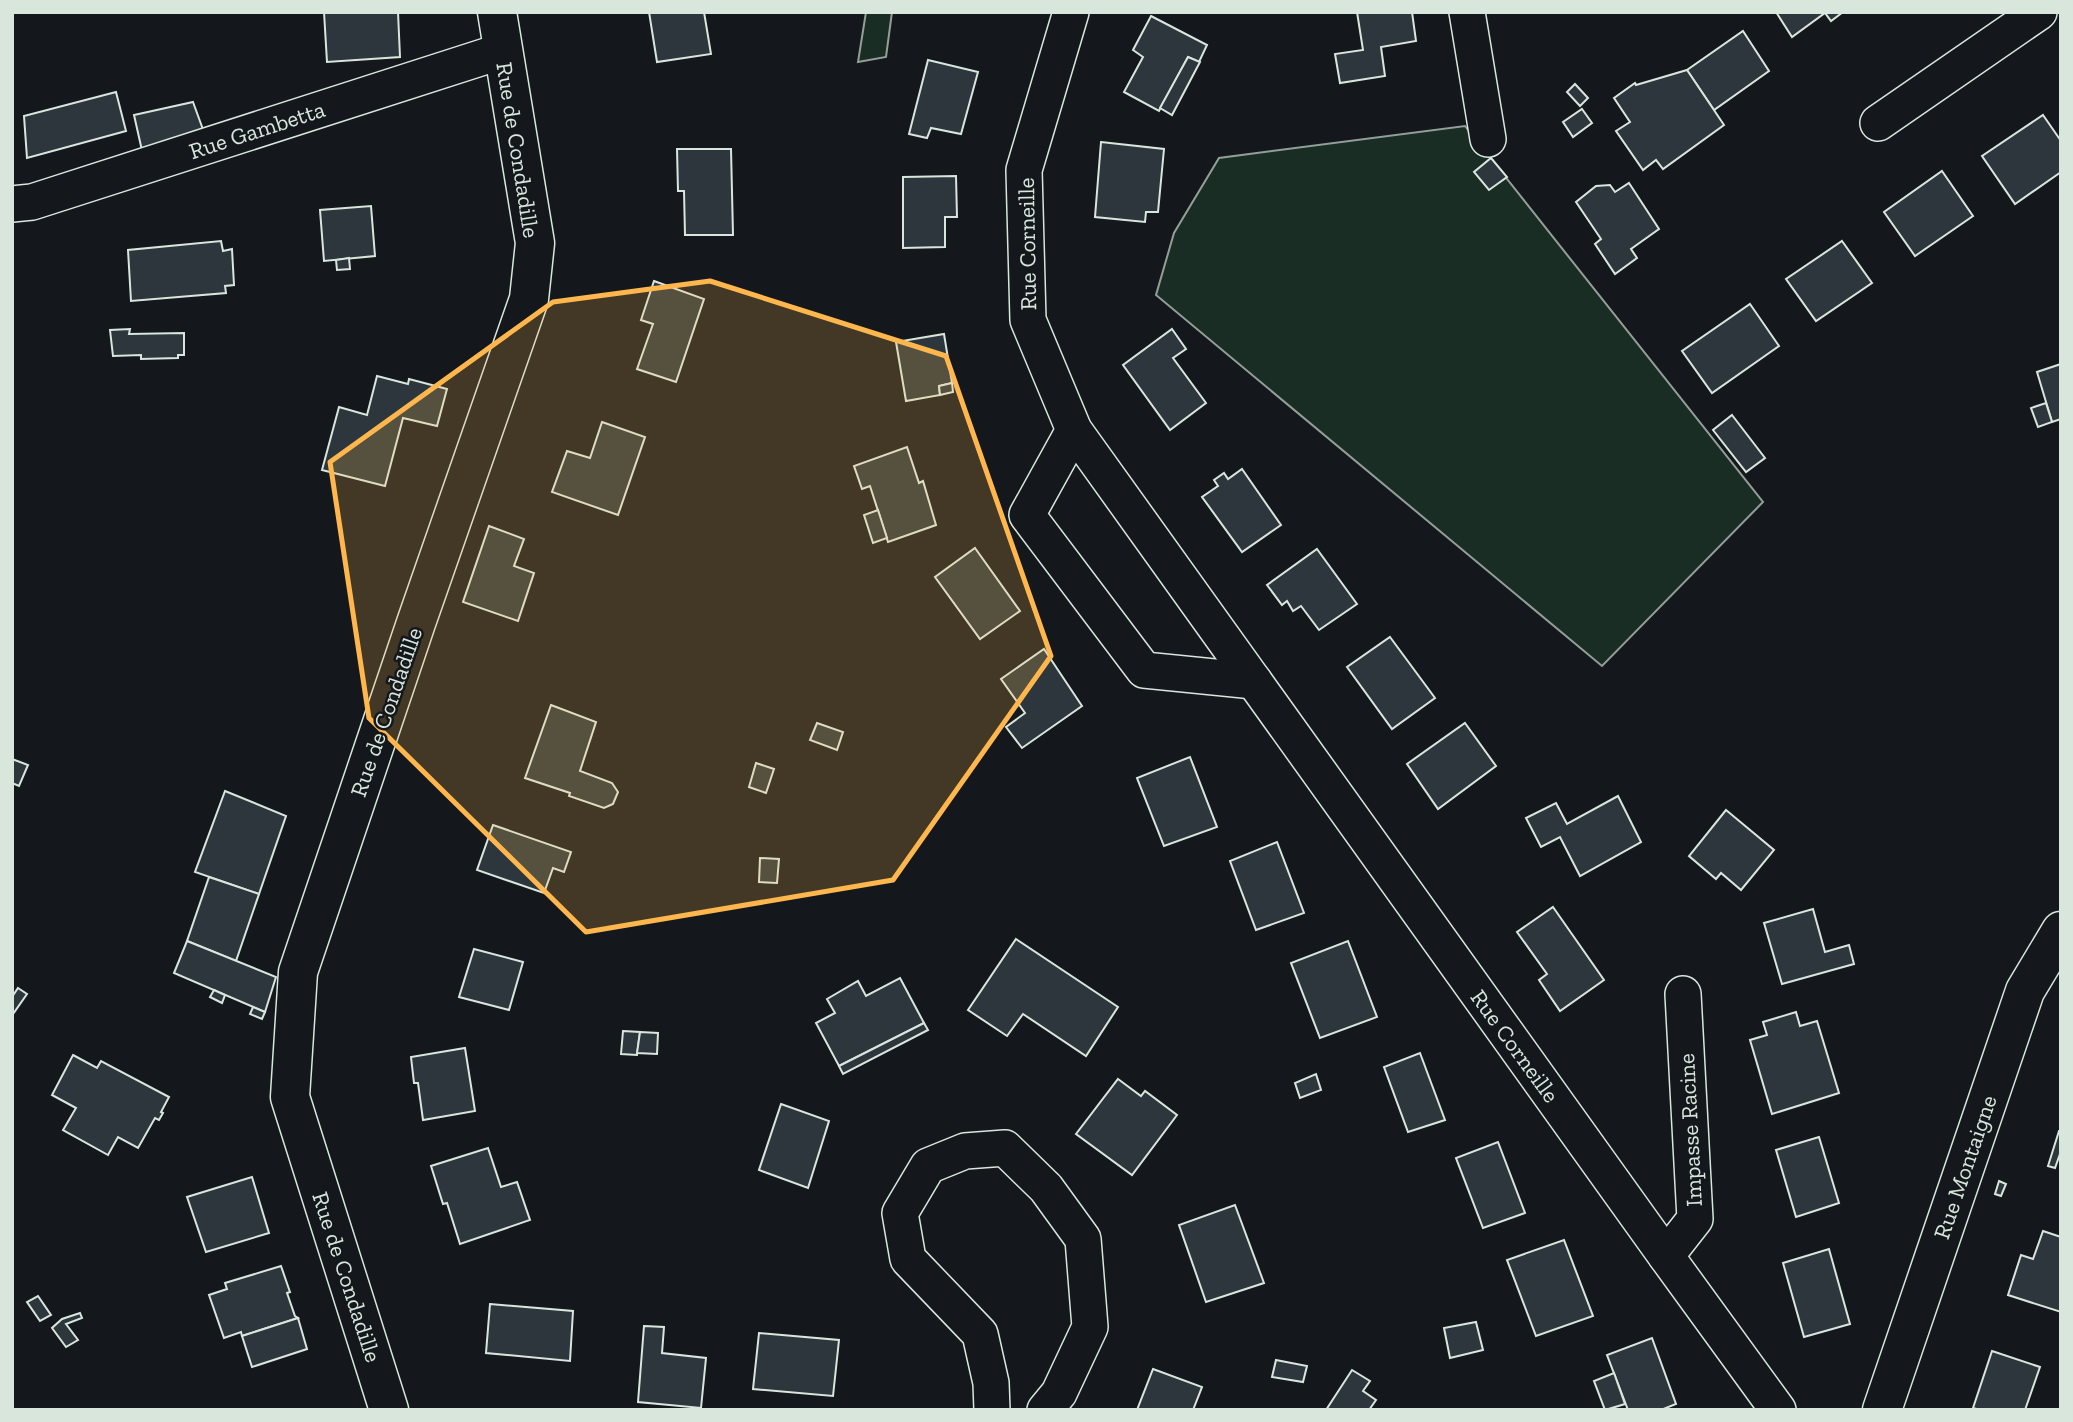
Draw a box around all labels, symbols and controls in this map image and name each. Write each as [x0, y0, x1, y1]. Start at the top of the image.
street label: Rue de Condadille [490, 60, 546, 240]
street label: Rue Gambetta [186, 95, 328, 165]
street label: Rue Corneille [1012, 177, 1042, 311]
street label: Rue de Condadille [344, 624, 428, 800]
street label: Rue Corneille [1465, 984, 1565, 1108]
street label: Impasse Racine [1672, 1053, 1708, 1207]
street label: Rue Montaigne [1927, 1091, 2003, 1243]
street label: Rue de Condadille [306, 1188, 388, 1366]

